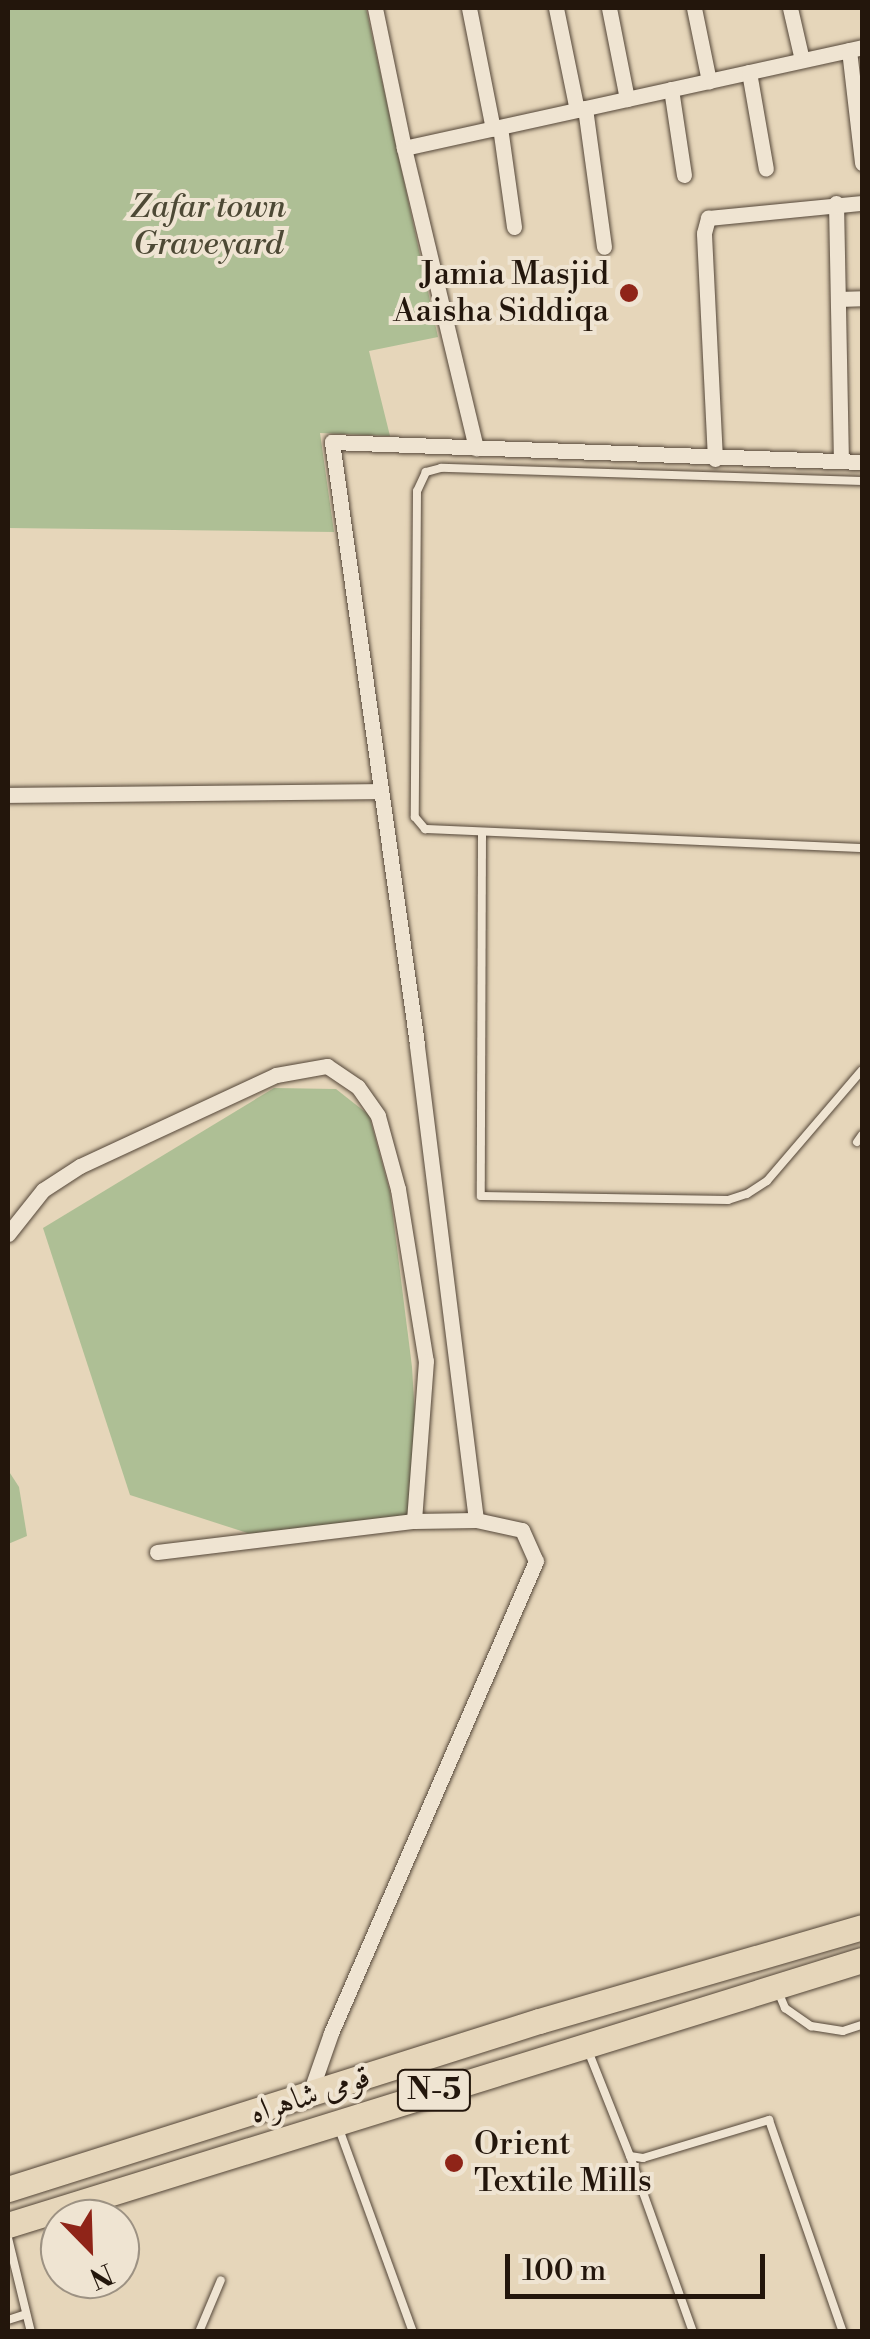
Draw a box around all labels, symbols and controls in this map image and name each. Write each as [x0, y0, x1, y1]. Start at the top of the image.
park label: Zafar town Graveyard [130, 189, 286, 264]
place label: Jamia Masjid Aaisha Siddiqa [393, 256, 609, 331]
marker: Jamia Masjid Aaisha Siddiqa [618, 282, 640, 304]
street label: قومی شاہراہ [245, 2058, 375, 2132]
road number: N-5 [396, 2065, 472, 2115]
place label: Orient Textile Mills [474, 2126, 652, 2201]
marker: Orient Textile Mills [443, 2152, 465, 2174]
north arrow [40, 2199, 140, 2299]
scale bar [510, 2234, 770, 2296]
text: 100 m [522, 2252, 606, 2290]
text: N [84, 2255, 118, 2296]

